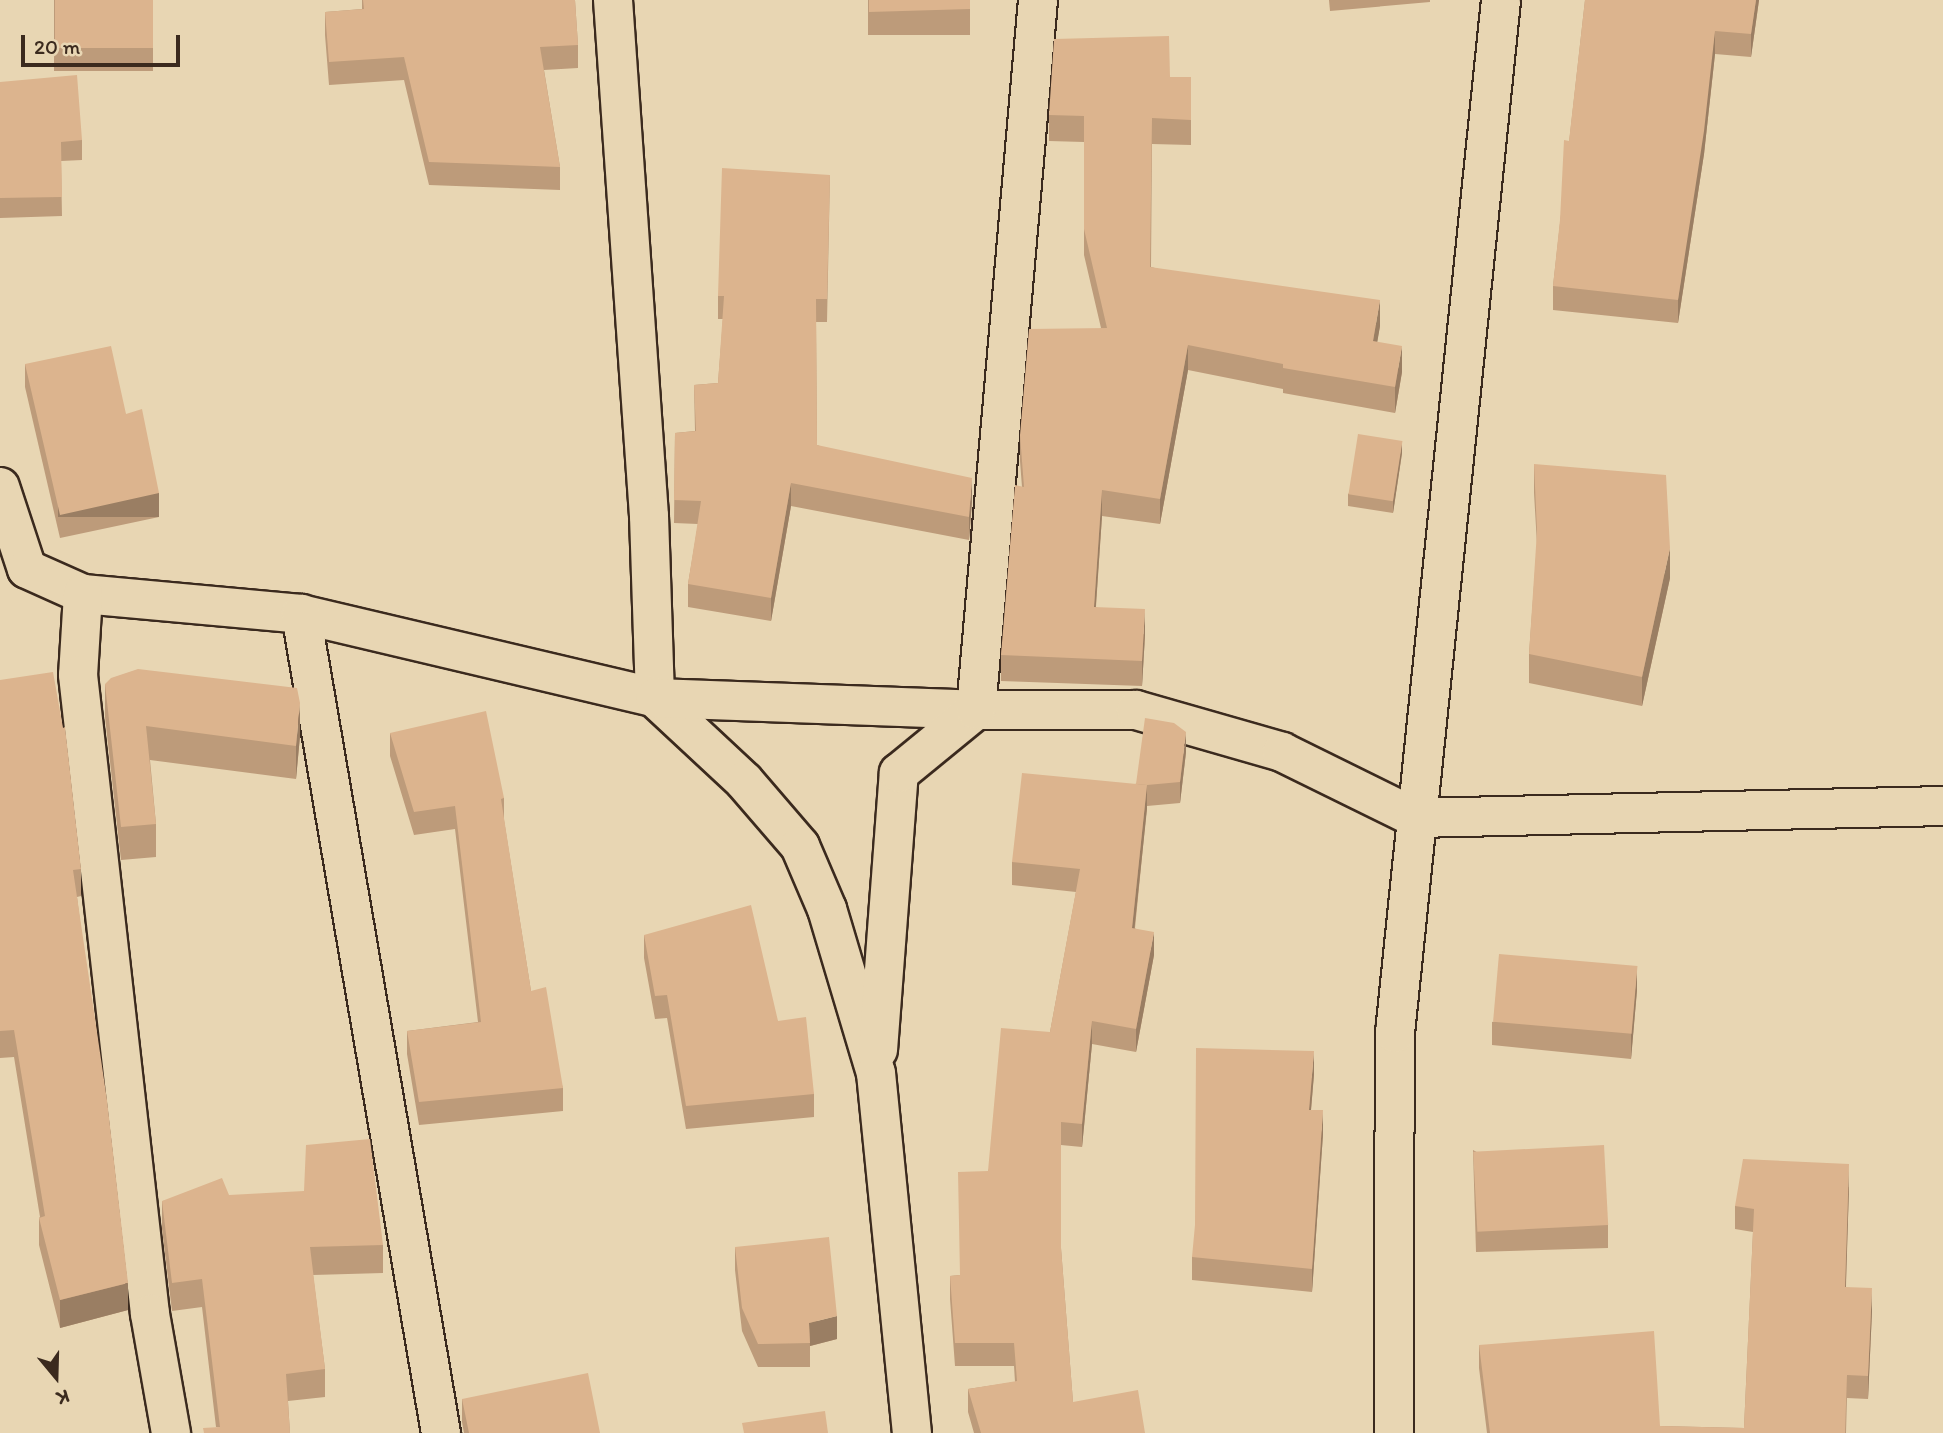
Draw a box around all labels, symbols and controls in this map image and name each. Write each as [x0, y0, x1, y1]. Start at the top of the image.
scale bar [24, 21, 184, 65]
text: 20 m [34, 34, 80, 59]
north arrow [21, 1342, 91, 1412]
text: K [54, 1384, 72, 1410]

